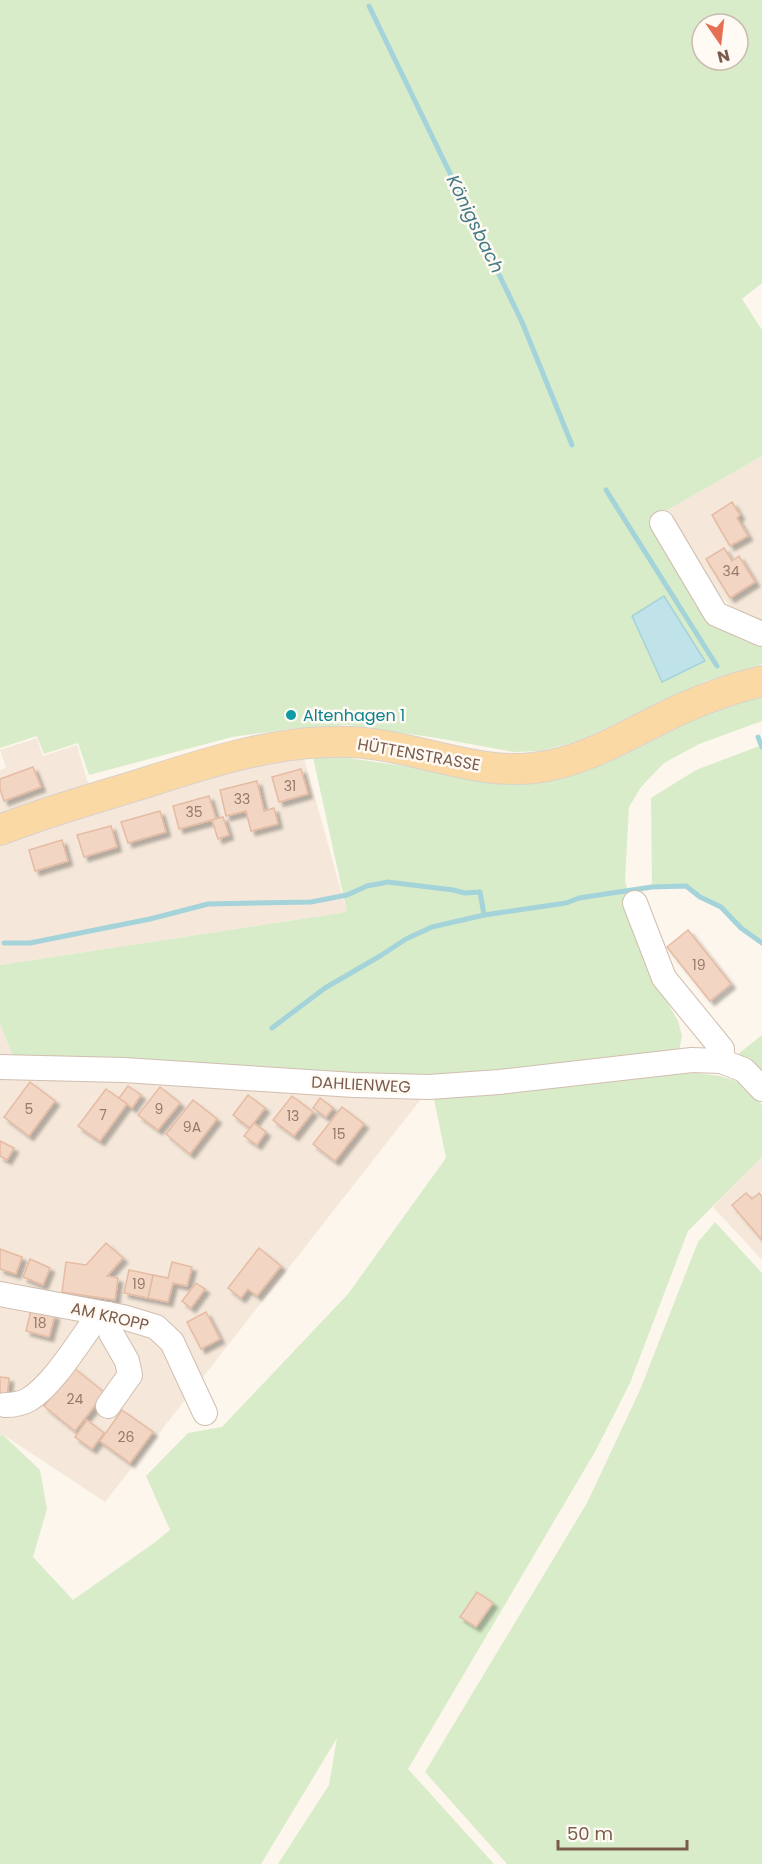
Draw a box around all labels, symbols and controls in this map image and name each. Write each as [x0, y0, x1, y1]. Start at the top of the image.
north arrow [690, 12, 750, 72]
text: N [715, 43, 732, 69]
water label: Königsbach [441, 170, 510, 277]
house number: 34 [722, 561, 740, 581]
place label: Altenhagen 1 [303, 704, 405, 727]
marker: Altenhagen 1 [284, 708, 298, 722]
street label: HÜTTENSTRASSE [356, 732, 482, 777]
house number: 31 [284, 776, 296, 796]
house number: 33 [234, 789, 250, 809]
house number: 35 [185, 802, 203, 822]
house number: 19 [692, 955, 706, 975]
street label: DAHLIENWEG [311, 1070, 411, 1099]
house number: 5 [25, 1099, 33, 1119]
house number: 9 [155, 1099, 163, 1119]
house number: 7 [99, 1105, 107, 1125]
house number: 13 [287, 1106, 299, 1126]
house number: 9A [183, 1117, 201, 1137]
house number: 15 [332, 1124, 346, 1144]
house number: 19 [132, 1274, 146, 1294]
street label: AM KROPP [69, 1296, 151, 1337]
house number: 18 [33, 1313, 47, 1333]
house number: 24 [67, 1389, 84, 1409]
house number: 26 [118, 1427, 135, 1447]
scale bar [558, 1813, 687, 1851]
text: 50 m [567, 1821, 613, 1846]

